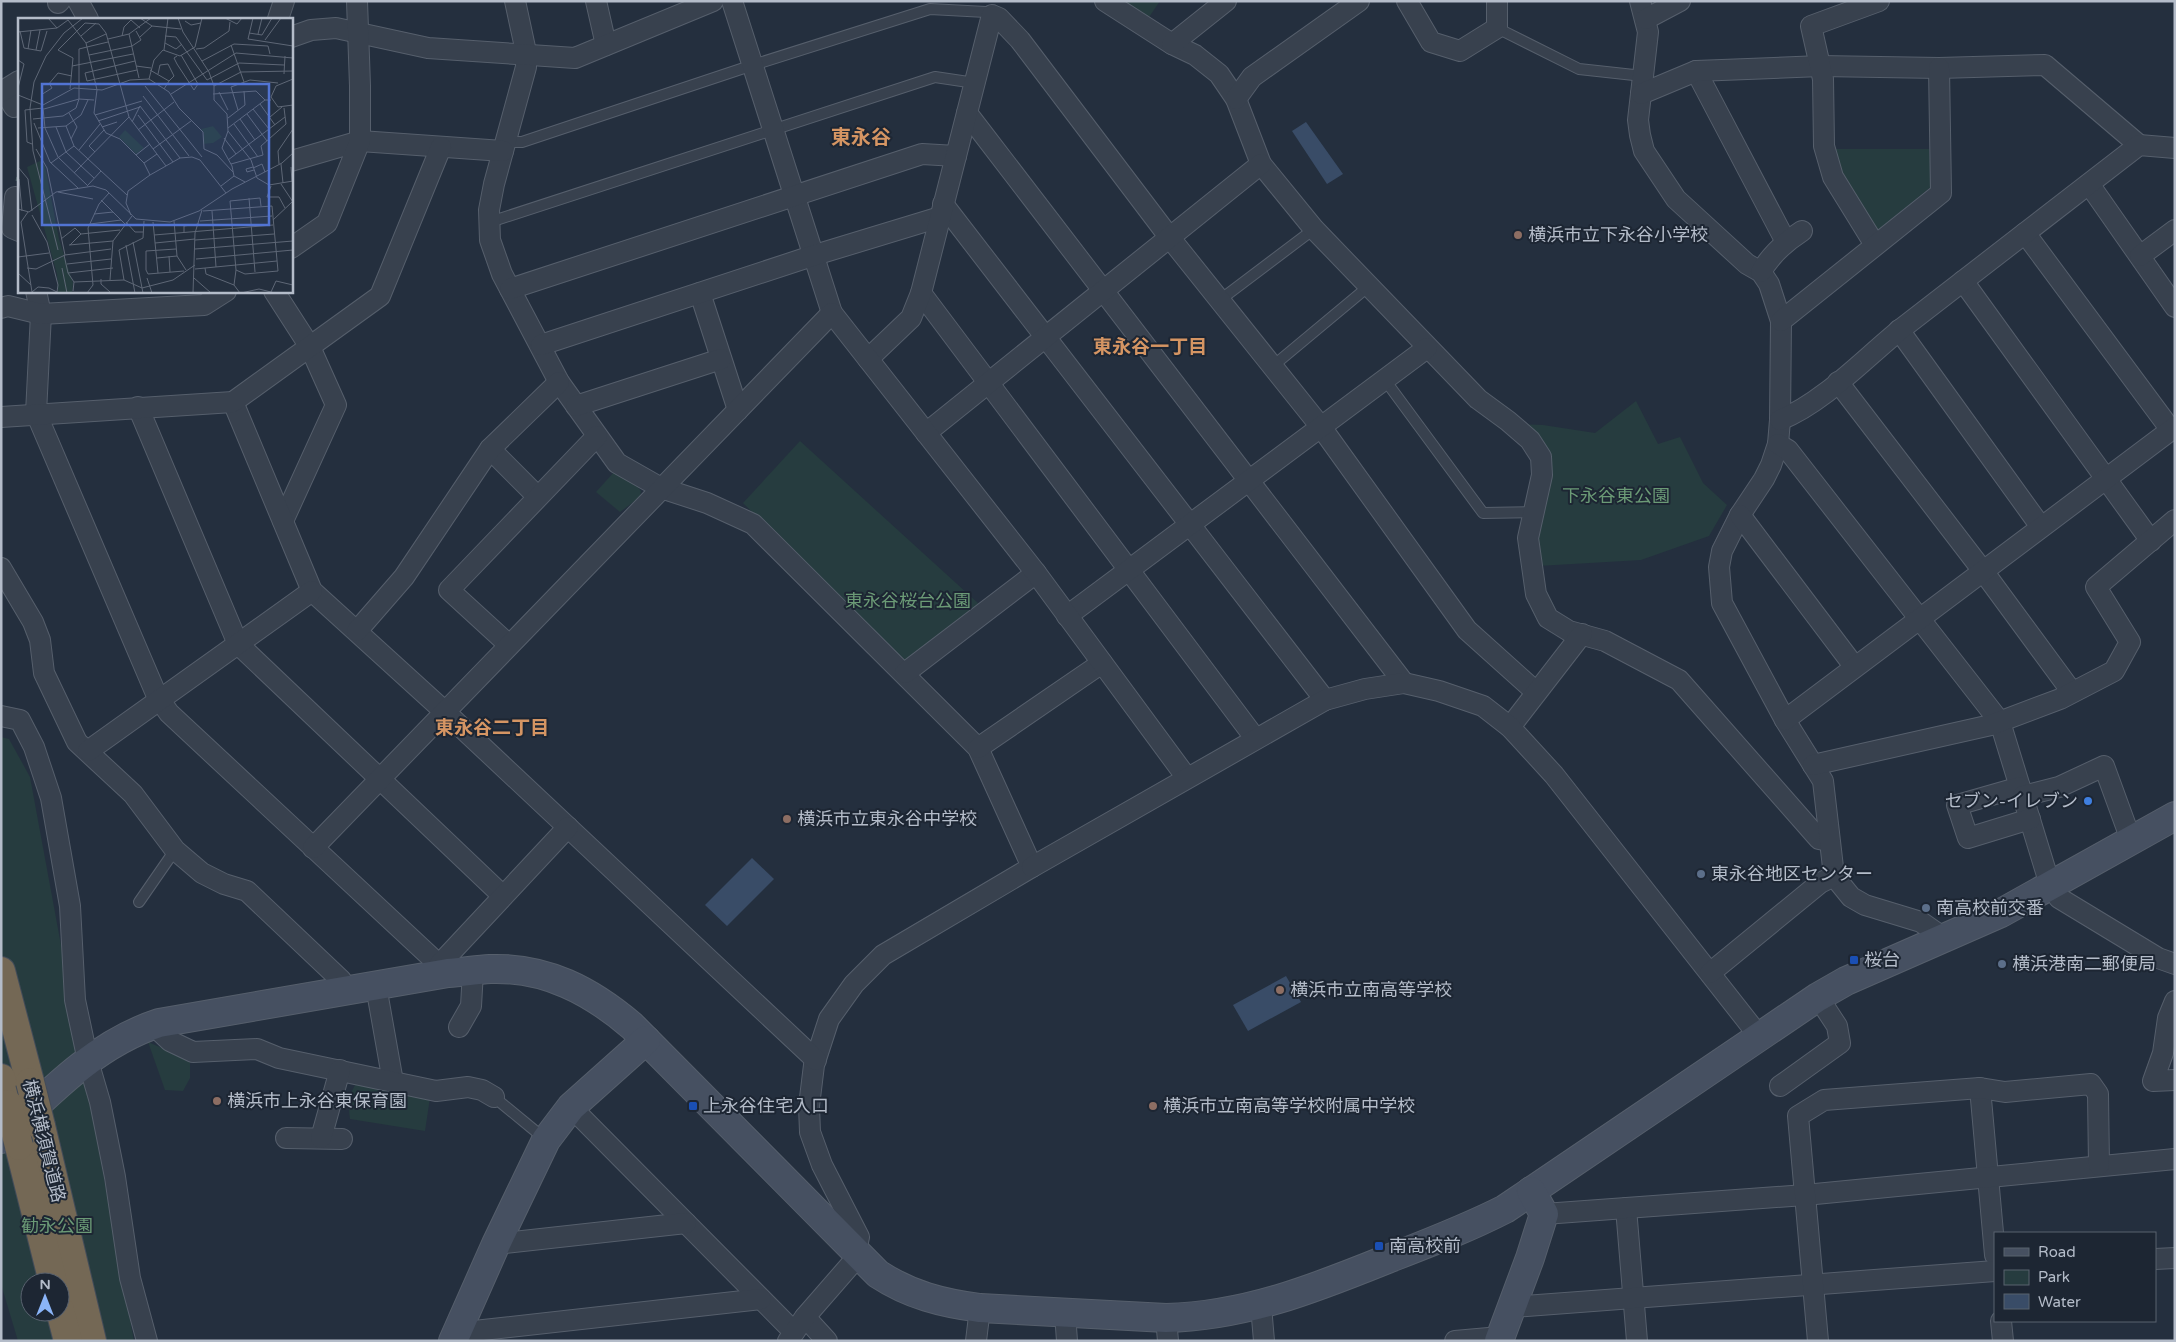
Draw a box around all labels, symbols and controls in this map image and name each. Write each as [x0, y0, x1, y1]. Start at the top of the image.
inset map [18, 18, 292, 292]
district label: 東永谷 [831, 126, 891, 150]
place label: 横浜市立下永谷小学校 [1528, 224, 1708, 246]
marker: 横浜市立下永谷小学校 [1512, 229, 1524, 241]
district label: 東永谷一丁目 [1093, 336, 1207, 358]
park label: 下永谷東公園 [1562, 485, 1670, 507]
park label: 東永谷桜台公園 [845, 590, 971, 612]
district label: 東永谷二丁目 [435, 717, 549, 739]
place label: セブン-イレブン [1945, 790, 2078, 812]
marker: セブン-イレブン [2082, 795, 2094, 807]
place label: 横浜市立東永谷中学校 [797, 808, 977, 830]
marker: 横浜市立東永谷中学校 [781, 813, 793, 825]
place label: 東永谷地区センター [1711, 863, 1873, 885]
marker: 東永谷地区センター [1695, 868, 1707, 880]
place label: 南高校前交番 [1936, 897, 2044, 919]
marker: 南高校前交番 [1920, 902, 1932, 914]
place label: 桜台 [1864, 949, 1900, 971]
place label: 横浜港南二郵便局 [2012, 953, 2156, 975]
marker: 桜台 [1848, 954, 1860, 966]
marker: 横浜港南二郵便局 [1996, 958, 2008, 970]
place label: 横浜市立南高等学校 [1290, 979, 1452, 1001]
marker: 横浜市立南高等学校 [1274, 984, 1286, 996]
street label: 横浜横須賀道路 [18, 1077, 70, 1205]
place label: 横浜市上永谷東保育園 [227, 1090, 407, 1112]
marker: 横浜市上永谷東保育園 [211, 1095, 223, 1107]
place label: 上永谷住宅入口 [703, 1095, 829, 1117]
place label: 横浜市立南高等学校附属中学校 [1163, 1095, 1415, 1117]
marker: 上永谷住宅入口 [687, 1100, 699, 1112]
marker: 横浜市立南高等学校附属中学校 [1147, 1100, 1159, 1112]
park label: 勧永公園 [21, 1215, 93, 1237]
legend [1994, 1232, 2156, 1322]
place label: 南高校前 [1389, 1235, 1461, 1257]
marker: 南高校前 [1373, 1240, 1385, 1252]
text: Road [2038, 1243, 2076, 1261]
text: Park [2038, 1268, 2070, 1286]
north arrow [20, 1272, 70, 1322]
text: N [39, 1276, 51, 1293]
text: Water [2038, 1293, 2081, 1311]

